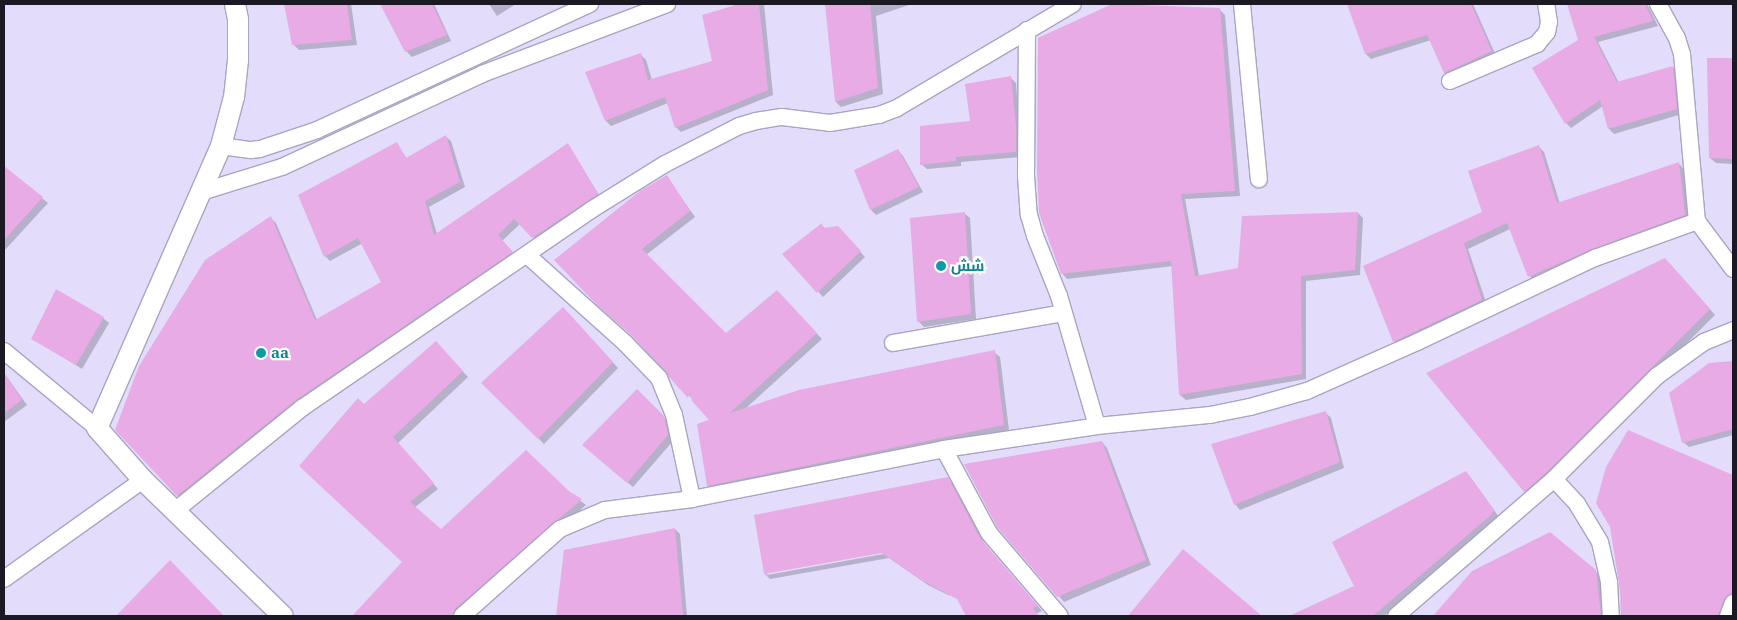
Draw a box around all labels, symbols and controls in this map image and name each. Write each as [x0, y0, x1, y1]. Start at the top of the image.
place label: شش [951, 257, 984, 275]
marker: شش [935, 260, 947, 272]
place label: aa [271, 344, 289, 362]
marker: aa [255, 347, 267, 359]

